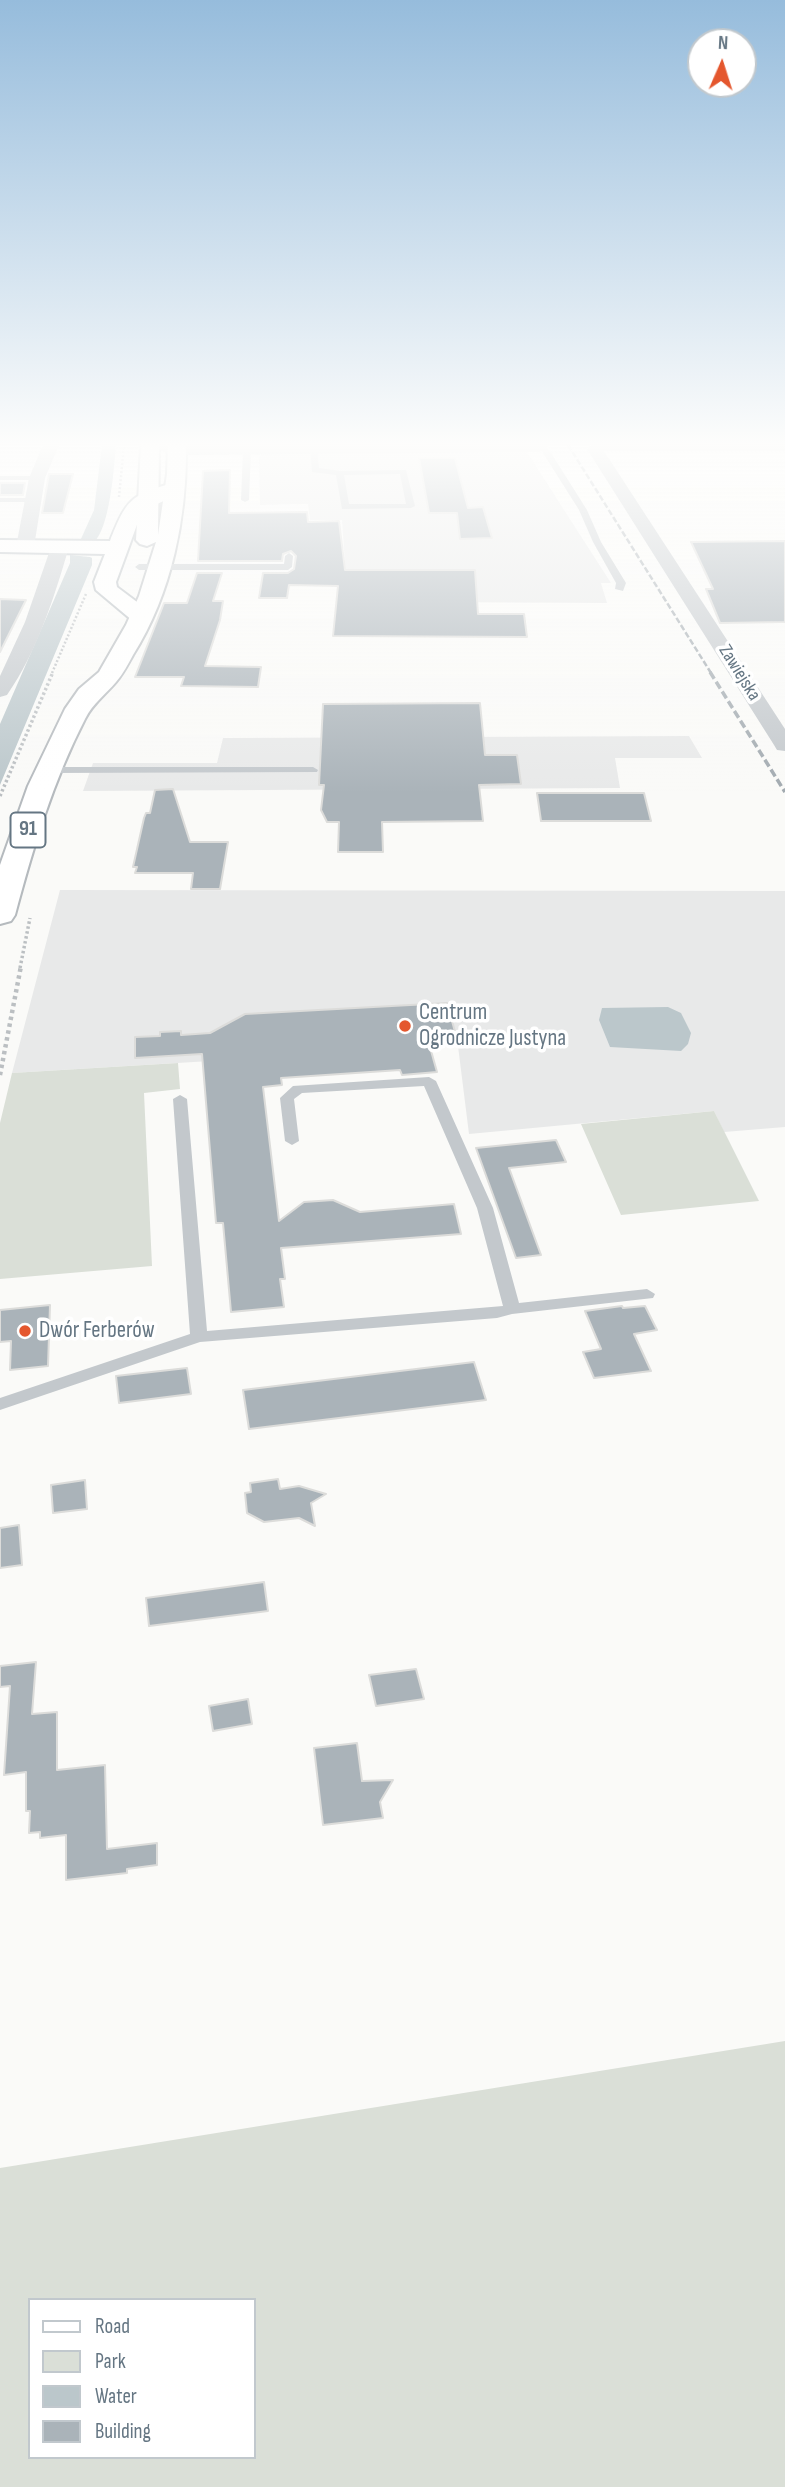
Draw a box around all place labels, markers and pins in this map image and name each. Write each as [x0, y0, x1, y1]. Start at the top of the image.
place label: Centrum Ogrodnicze Justyna [419, 999, 566, 1053]
marker: Centrum Ogrodnicze Justyna [397, 1018, 413, 1034]
place label: Dwór Ferberów [39, 1317, 155, 1345]
marker: Dwór Ferberów [17, 1323, 33, 1339]

